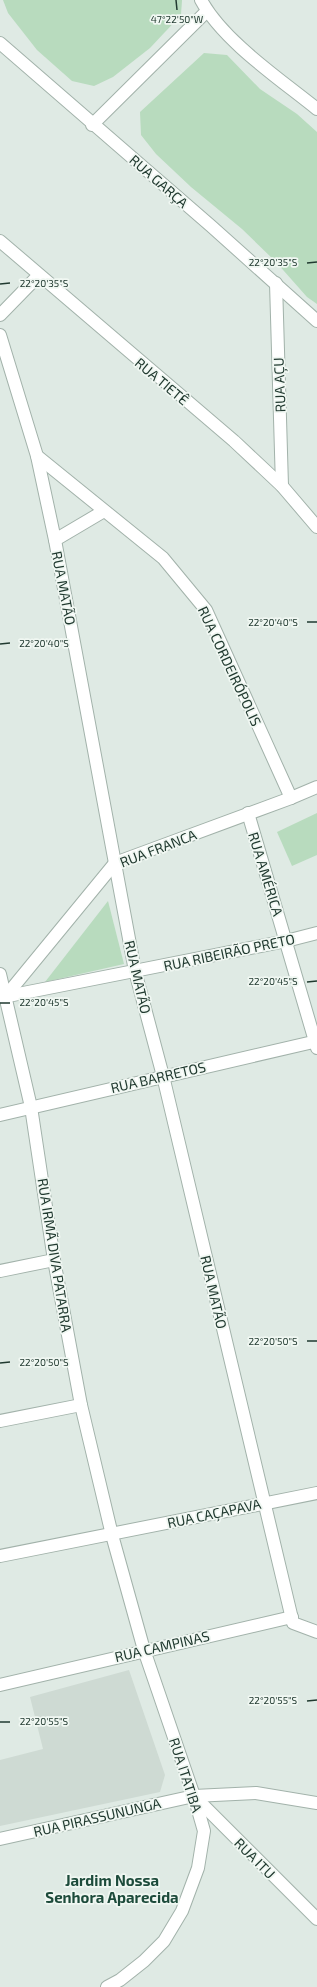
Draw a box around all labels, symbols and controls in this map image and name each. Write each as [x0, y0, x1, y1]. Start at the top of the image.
text: 47°22'50"W [151, 13, 204, 25]
street label: RUA GARÇA [125, 151, 192, 212]
text: 22°20'35"S [249, 256, 298, 268]
text: 22°20'35"S [20, 277, 69, 289]
street label: RUA TIETÊ [132, 354, 192, 408]
street label: RUA AÇU [270, 357, 289, 413]
street label: RUA MATÃO [49, 550, 79, 626]
street label: RUA CORDEIRÓPOLIS [195, 603, 265, 729]
text: 22°20'40"S [248, 616, 298, 628]
text: 22°20'40"S [19, 637, 69, 649]
street label: RUA FRANCA [117, 825, 199, 870]
street label: RUA AMÉRICA [245, 830, 287, 918]
street label: RUA RIBEIRÃO PRETO [162, 930, 296, 974]
street label: RUA MATÃO [121, 939, 155, 1015]
text: 22°20'45"S [248, 975, 298, 987]
text: 22°20'45"S [19, 996, 69, 1008]
street label: RUA BARRETOS [109, 1058, 207, 1096]
street label: RUA IRMÃ DIVA PATARRA [34, 1177, 76, 1334]
street label: RUA MATÃO [197, 1254, 231, 1330]
text: 22°20'50"S [248, 1335, 298, 1347]
text: 22°20'50"S [19, 1356, 69, 1368]
street label: RUA CAÇAPAVA [166, 1495, 263, 1532]
street label: RUA CAMPINAS [113, 1627, 211, 1665]
text: 22°20'55"S [249, 1694, 298, 1706]
text: 22°20'55"S [20, 1715, 69, 1727]
street label: RUA ITATIBA [166, 1736, 206, 1815]
street label: RUA PIRASSUNUNGA [32, 1794, 163, 1840]
street label: RUA ITU [231, 1834, 279, 1882]
district label: Jardim Nossa Senhora Aparecida [45, 1871, 179, 1906]

